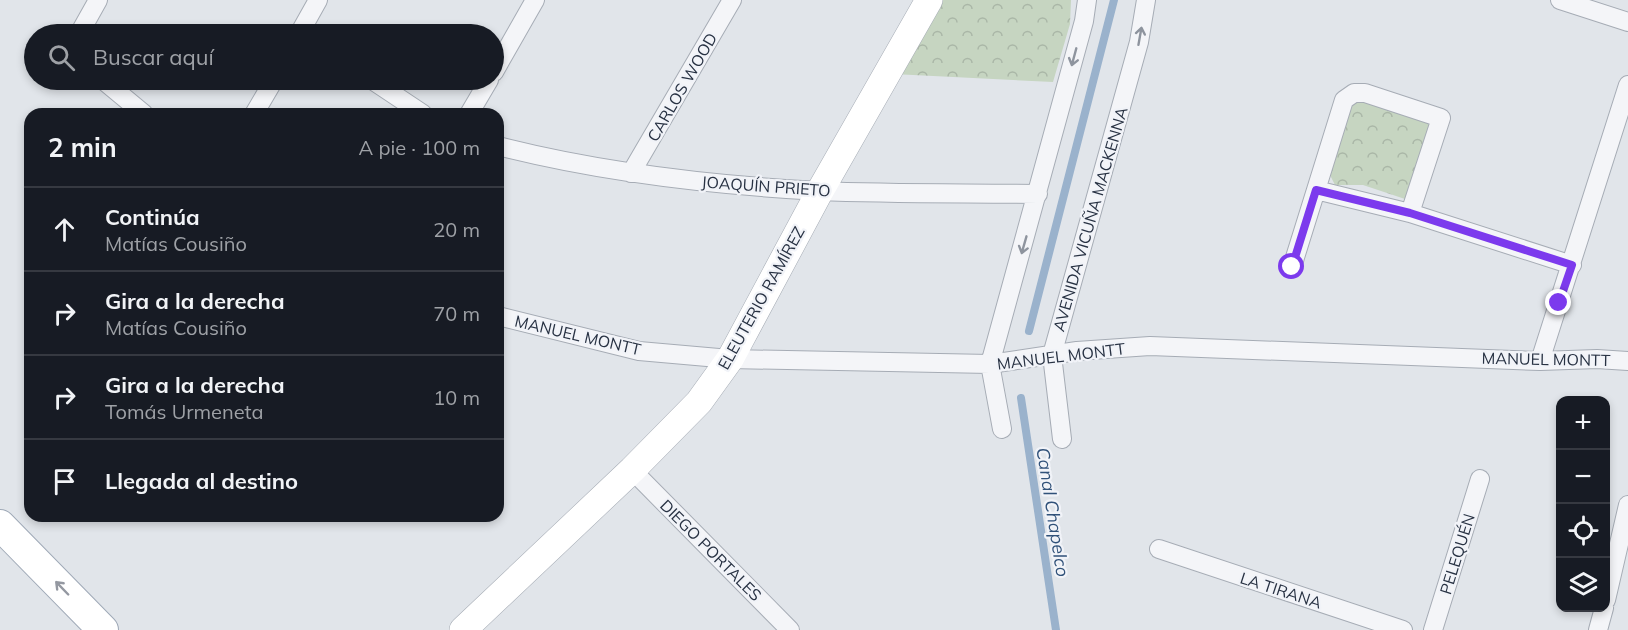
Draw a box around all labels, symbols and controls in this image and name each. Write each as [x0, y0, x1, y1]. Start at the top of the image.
search box [24, 24, 504, 90]
one-way arrow [1135, 26, 1146, 46]
street label: CARLOS WOOD [643, 29, 721, 145]
icon: search [45, 41, 78, 74]
text: Buscar aquí [93, 43, 214, 71]
one-way arrow [1068, 47, 1079, 66]
street label: AVENIDA VICUÑA MACKENNA [1048, 104, 1132, 334]
text: 2 min [48, 131, 117, 164]
text: A pie · 100 m [359, 135, 480, 160]
street label: JOAQUÍN PRIETO [701, 172, 831, 200]
text: Continúa [105, 203, 200, 231]
icon: ahead [48, 213, 81, 246]
text: 20 m [433, 217, 480, 242]
street label: ELEUTERIO RAMÍREZ [713, 223, 809, 373]
text: Matías Cousiño [105, 231, 247, 256]
one-way arrow [1017, 235, 1029, 254]
route start [1278, 253, 1304, 279]
text: Gira a la derecha [105, 287, 285, 315]
route end [1545, 289, 1571, 315]
icon: right [48, 297, 81, 330]
text: 70 m [433, 301, 480, 326]
street label: MANUEL MONTT [513, 311, 643, 359]
text: Matías Cousiño [105, 315, 247, 340]
street label: MANUEL MONTT [996, 338, 1127, 374]
street label: MANUEL MONTT [1481, 348, 1611, 370]
text: Gira a la derecha [105, 371, 285, 399]
icon: right [48, 381, 81, 414]
text: 10 m [433, 385, 480, 410]
map controls [1556, 396, 1610, 612]
button: + [1556, 396, 1610, 450]
text: Tomás Urmeneta [105, 399, 264, 424]
water label: Canal Chapelco [1031, 446, 1075, 578]
button: − [1556, 450, 1610, 504]
icon: arrive [48, 465, 81, 498]
text: Llegada al destino [105, 467, 298, 495]
street label: DIEGO PORTALES [656, 495, 766, 605]
button: locate [1556, 504, 1610, 558]
street label: PELEQUÉN [1435, 511, 1479, 597]
button: layers [1556, 558, 1610, 612]
street label: LA TIRANA [1238, 567, 1324, 613]
one-way arrow [54, 581, 69, 596]

